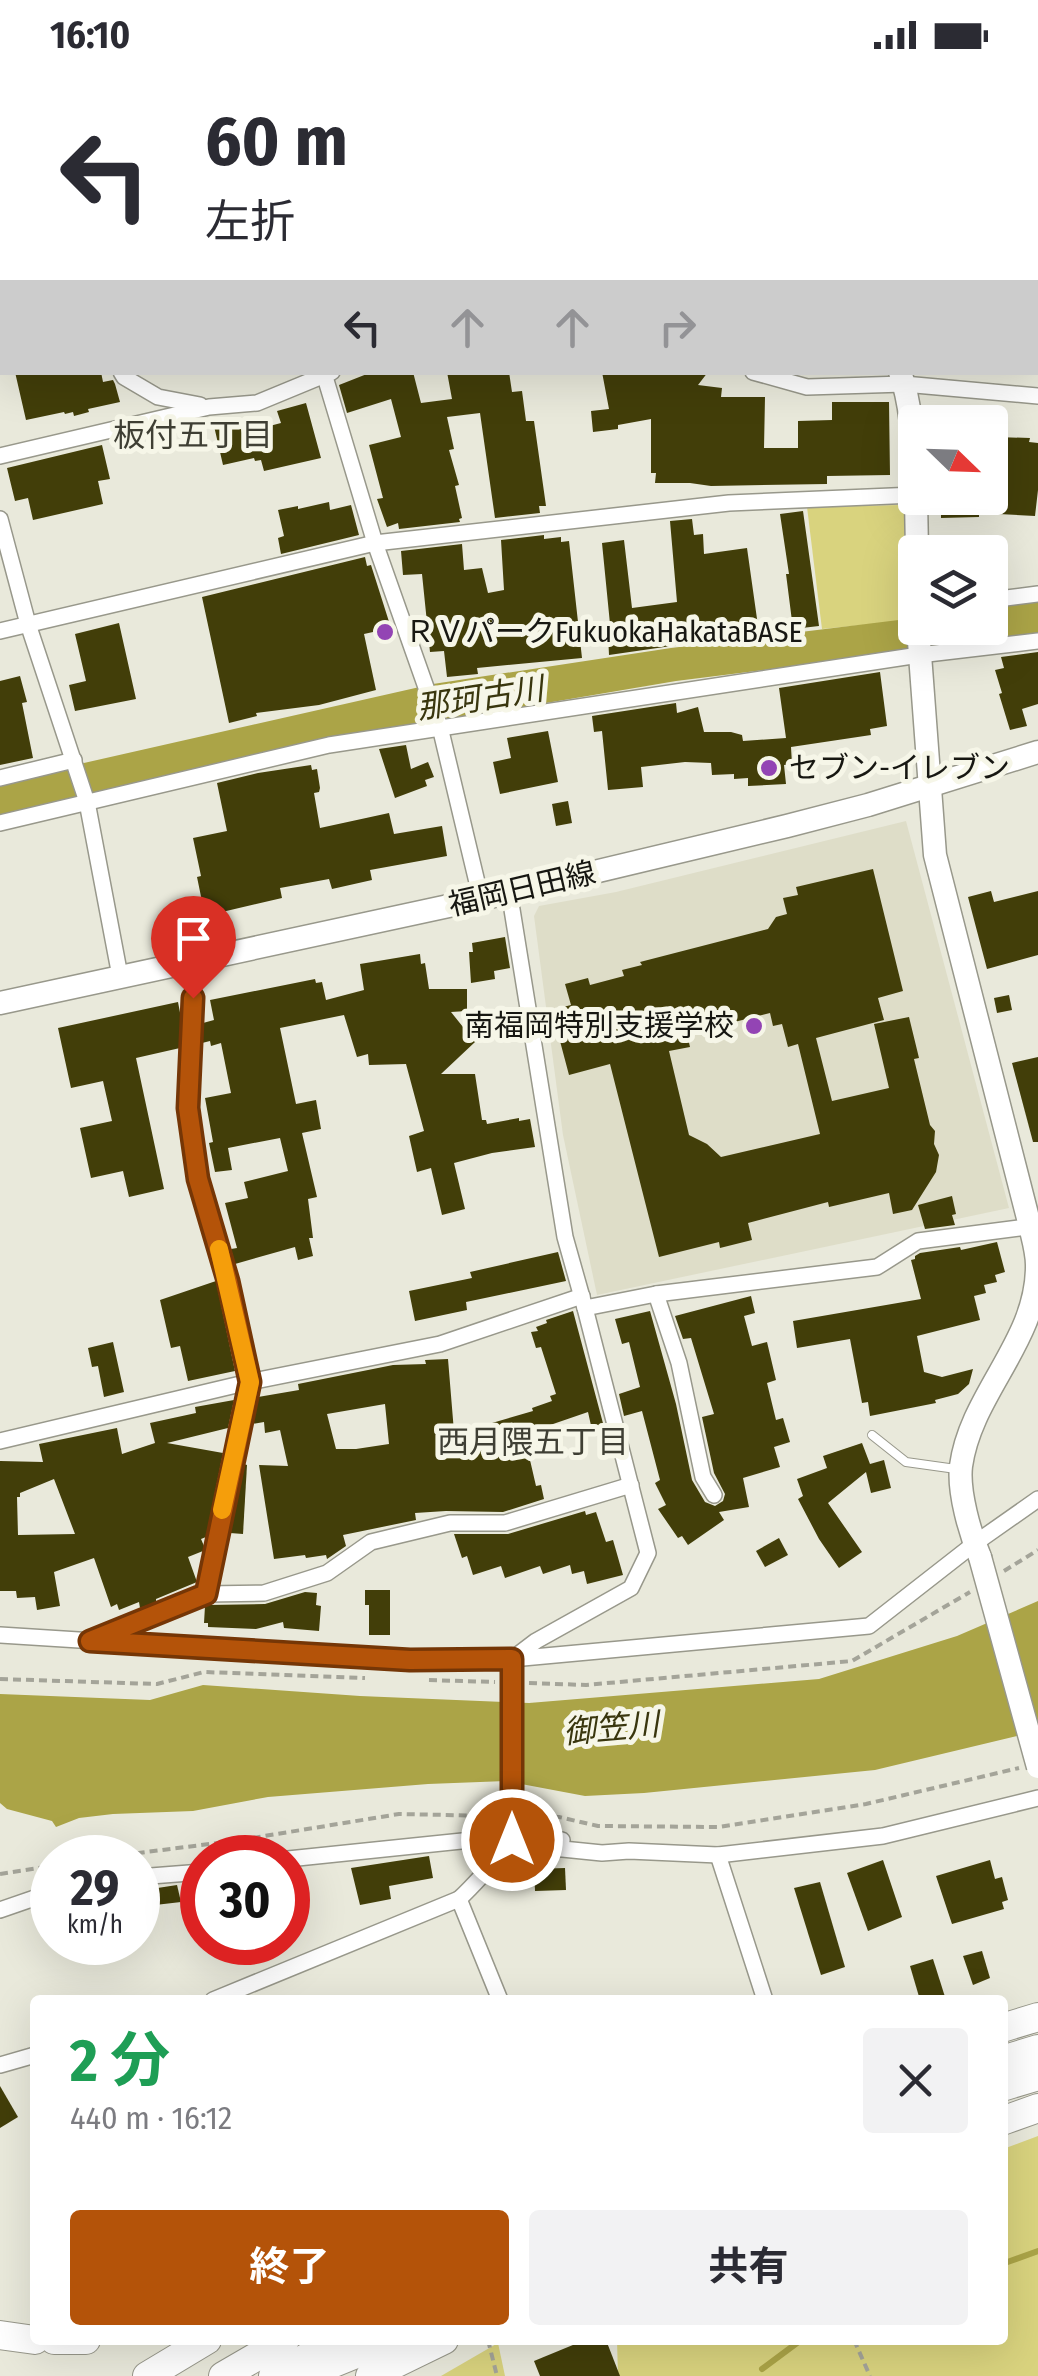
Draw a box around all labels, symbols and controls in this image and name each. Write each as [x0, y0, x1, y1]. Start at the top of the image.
text: 16:10 [50, 12, 130, 58]
text: 60 m [205, 100, 348, 184]
icon: left [40, 110, 170, 240]
text: 左折 [205, 195, 295, 249]
icon: left [335, 300, 390, 355]
icon: ahead [440, 300, 495, 355]
icon: ahead [545, 300, 600, 355]
icon: right [650, 300, 705, 355]
north arrow [898, 405, 1008, 515]
map controls [898, 405, 1008, 645]
district label: 板付五丁目 [113, 416, 273, 454]
button: layers [898, 535, 1008, 645]
place label: ＲＶパークFukuokaHakataBASE [405, 614, 803, 650]
marker: ＲＶパークFukuokaHakataBASE [374, 621, 396, 643]
water label: 那珂古川 [414, 669, 549, 727]
place label: セブン-イレブン [789, 750, 1010, 786]
marker: セブン-イレブン [758, 757, 780, 779]
street label: 福岡日田線 [445, 855, 599, 923]
pin [151, 896, 236, 999]
icon: arrive [166, 911, 221, 966]
place label: 南福岡特別支援学校 [464, 1008, 734, 1044]
marker: 南福岡特別支援学校 [743, 1015, 765, 1037]
district label: 西月隈五丁目 [437, 1423, 629, 1461]
water label: 御笠川 [562, 1705, 663, 1751]
position arrow [460, 1788, 564, 1892]
speed limit sign: 30 [180, 1835, 310, 1965]
text: 29 [71, 1858, 119, 1918]
text: km/h [67, 1910, 123, 1940]
text: 2 分 [70, 2025, 170, 2097]
button: close [863, 2028, 968, 2133]
text: 440 m · 16:12 [70, 2099, 232, 2137]
button: 終了 [70, 2210, 509, 2325]
button: 共有 [529, 2210, 968, 2325]

